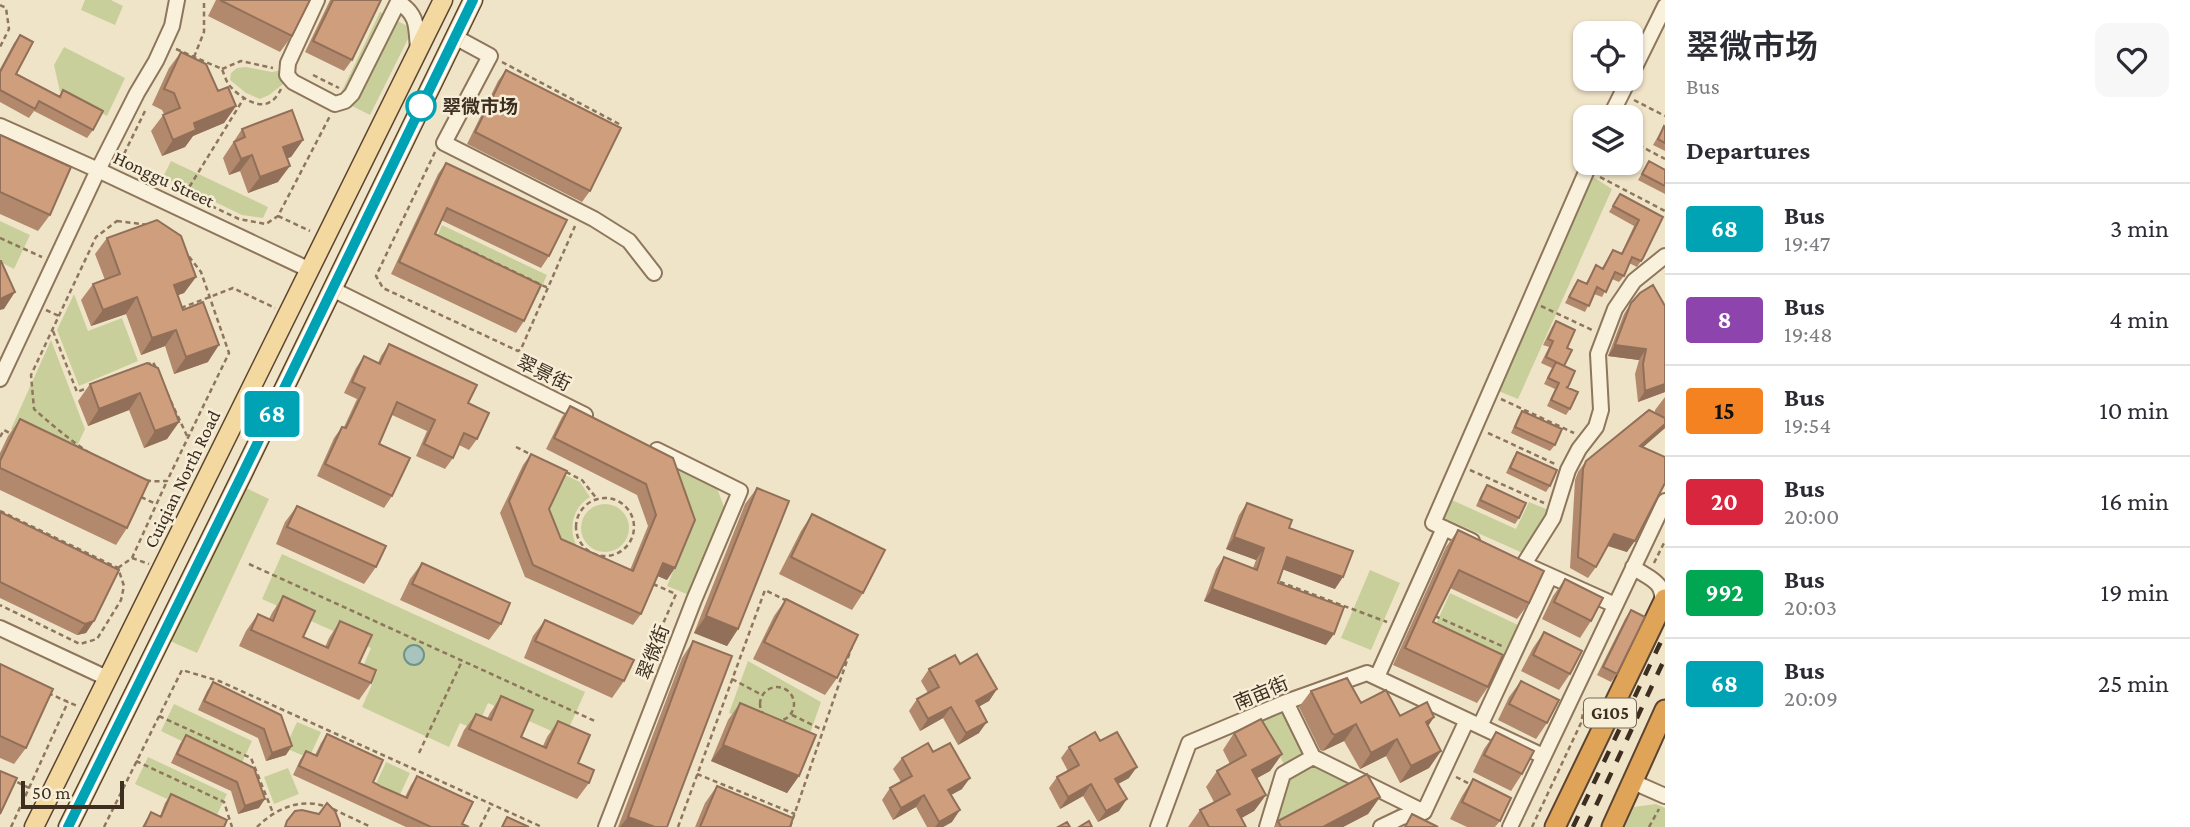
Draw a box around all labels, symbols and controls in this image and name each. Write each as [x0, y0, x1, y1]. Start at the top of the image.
map controls [1573, 21, 1643, 175]
button: locate [1573, 21, 1643, 91]
button: heart [2095, 23, 2169, 97]
text: 翠微市场 [1686, 28, 1818, 65]
text: Bus [1686, 73, 1720, 99]
marker: 翠微市场 [406, 91, 436, 121]
place label: 翠微市场 [442, 96, 518, 117]
button: layers [1573, 105, 1643, 175]
text: Departures [1686, 136, 1810, 165]
street label: Honggu Street [110, 147, 218, 212]
text: Bus [1784, 201, 1825, 230]
text: 3 min [2110, 214, 2169, 243]
text: 68 [1711, 215, 1738, 242]
text: 19:47 [1784, 230, 1830, 256]
text: Bus [1784, 292, 1825, 321]
text: 4 min [2109, 305, 2169, 334]
text: 8 [1718, 306, 1731, 333]
text: 19:48 [1784, 321, 1833, 347]
street label: 翠景街 [514, 351, 574, 395]
text: Bus [1784, 383, 1825, 412]
line badge: 68 [240, 391, 304, 437]
text: 10 min [2099, 396, 2169, 425]
text: 15 [1714, 397, 1735, 424]
text: 68 [258, 400, 286, 427]
street label: Cuiqian North Road [140, 407, 224, 551]
text: 19:54 [1784, 412, 1831, 438]
text: Bus [1784, 474, 1825, 503]
text: 16 min [2101, 487, 2169, 516]
text: 20 [1711, 488, 1738, 515]
text: 20:00 [1784, 503, 1839, 529]
text: Bus [1784, 565, 1825, 594]
text: 19 min [2101, 578, 2169, 607]
text: 992 [1705, 579, 1744, 606]
text: 20:03 [1784, 594, 1837, 620]
street label: 翠微街 [633, 622, 673, 682]
text: Bus [1784, 656, 1825, 685]
text: 25 min [2098, 669, 2169, 698]
text: 68 [1711, 670, 1738, 697]
street label: 南亩街 [1231, 672, 1291, 714]
text: 20:09 [1784, 685, 1838, 711]
road number: G105 [1584, 698, 1636, 728]
scale bar [21, 778, 124, 810]
text: 50 m [32, 782, 71, 803]

